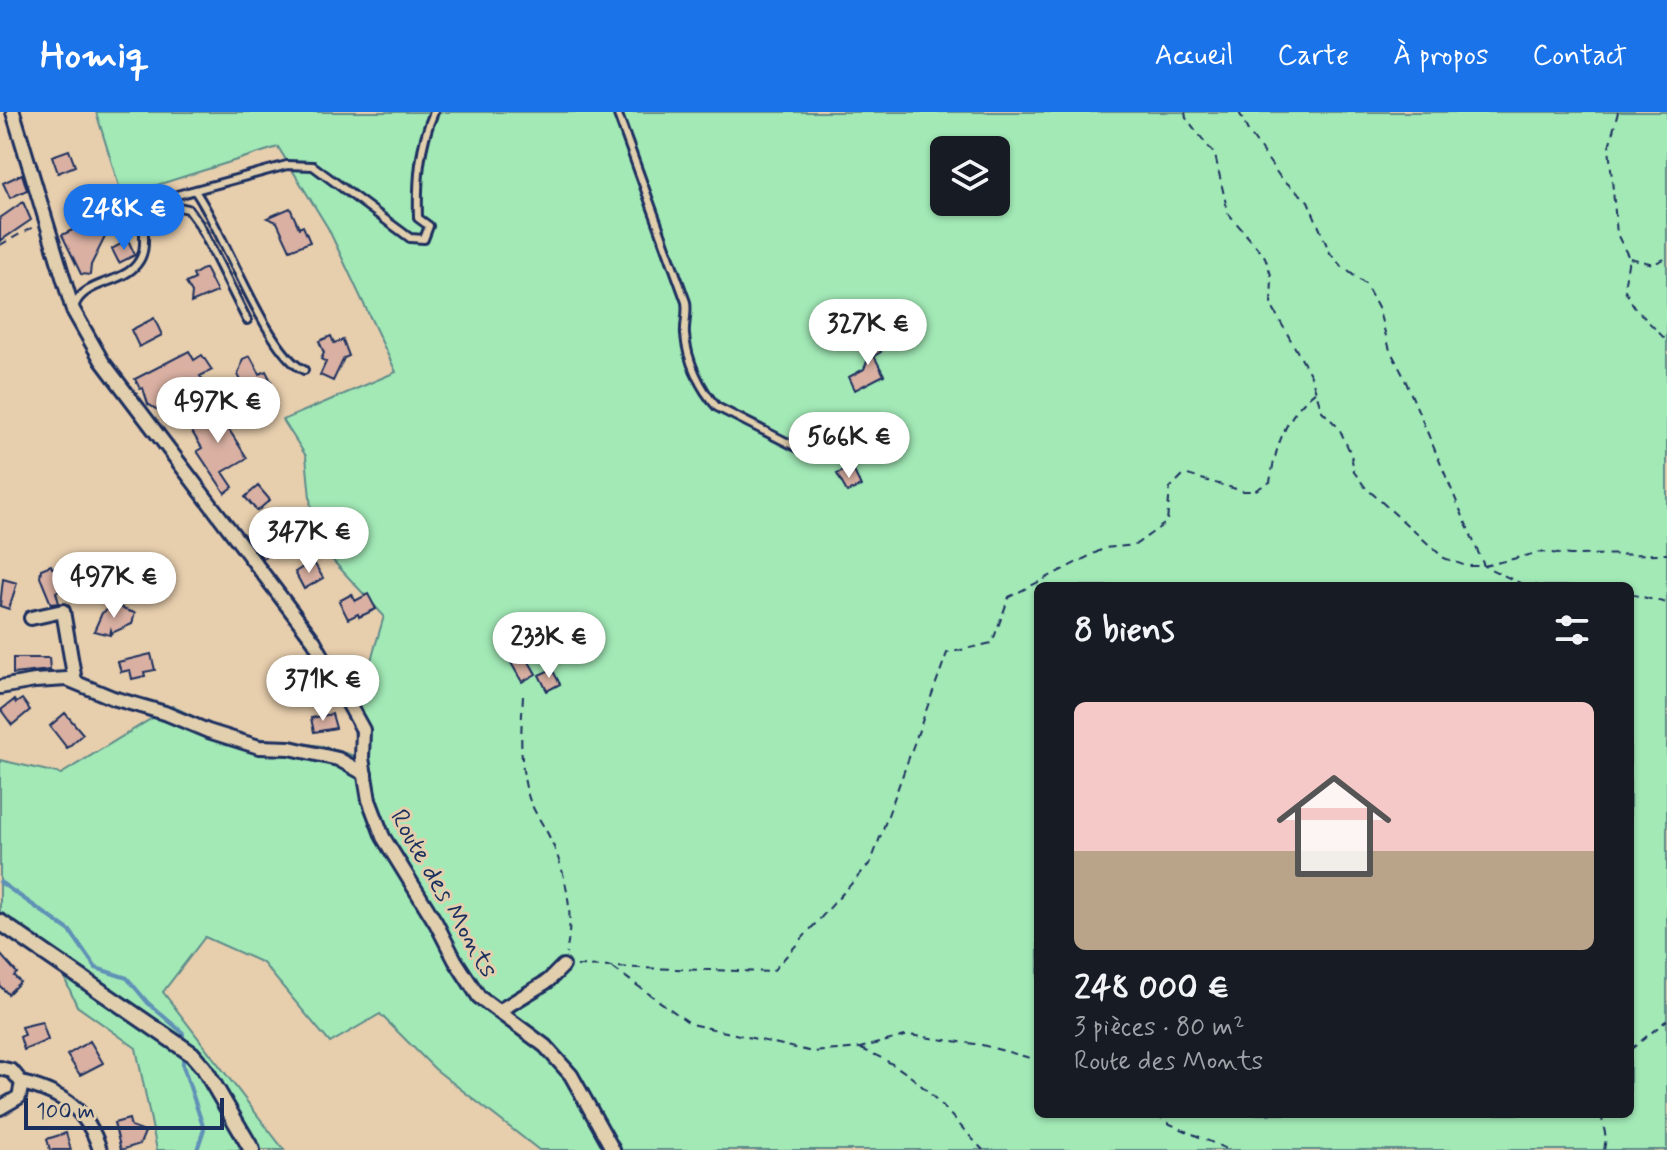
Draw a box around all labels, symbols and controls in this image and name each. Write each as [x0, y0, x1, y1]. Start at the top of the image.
text: Homiq [40, 32, 149, 81]
text: Accueil [1155, 38, 1233, 75]
text: Carte [1277, 38, 1349, 75]
text: À propos [1393, 38, 1488, 75]
text: Contact [1532, 38, 1627, 75]
map controls [930, 136, 1010, 216]
button: layers [930, 136, 1010, 216]
pin: 248K € [59, 184, 189, 252]
text: 248K € [82, 193, 167, 227]
pin: 327K € [803, 299, 933, 367]
text: 327K € [827, 308, 909, 342]
pin: 497K € [153, 377, 283, 445]
text: 497K € [174, 386, 262, 420]
pin: 566K € [784, 412, 914, 480]
text: 566K € [807, 421, 891, 455]
pin: 347K € [244, 507, 374, 575]
text: 347K € [267, 516, 351, 550]
pin: 497K € [49, 552, 179, 620]
text: 497K € [70, 561, 158, 595]
text: 8 biens [1074, 608, 1175, 653]
icon: filters [1550, 608, 1594, 652]
pin: 233K € [484, 612, 614, 680]
text: 233K € [511, 621, 587, 655]
pin: 371K € [258, 655, 388, 723]
text: 371K € [284, 664, 362, 698]
icon: home [1262, 754, 1406, 898]
street label: Route des Monts [381, 804, 505, 984]
text: 248 000 € [1074, 966, 1229, 1011]
text: 3 pièces · 80 m² [1074, 1011, 1244, 1045]
text: Route des Monts [1074, 1045, 1263, 1079]
scale bar [24, 1094, 224, 1130]
text: 100 m [36, 1098, 95, 1126]

